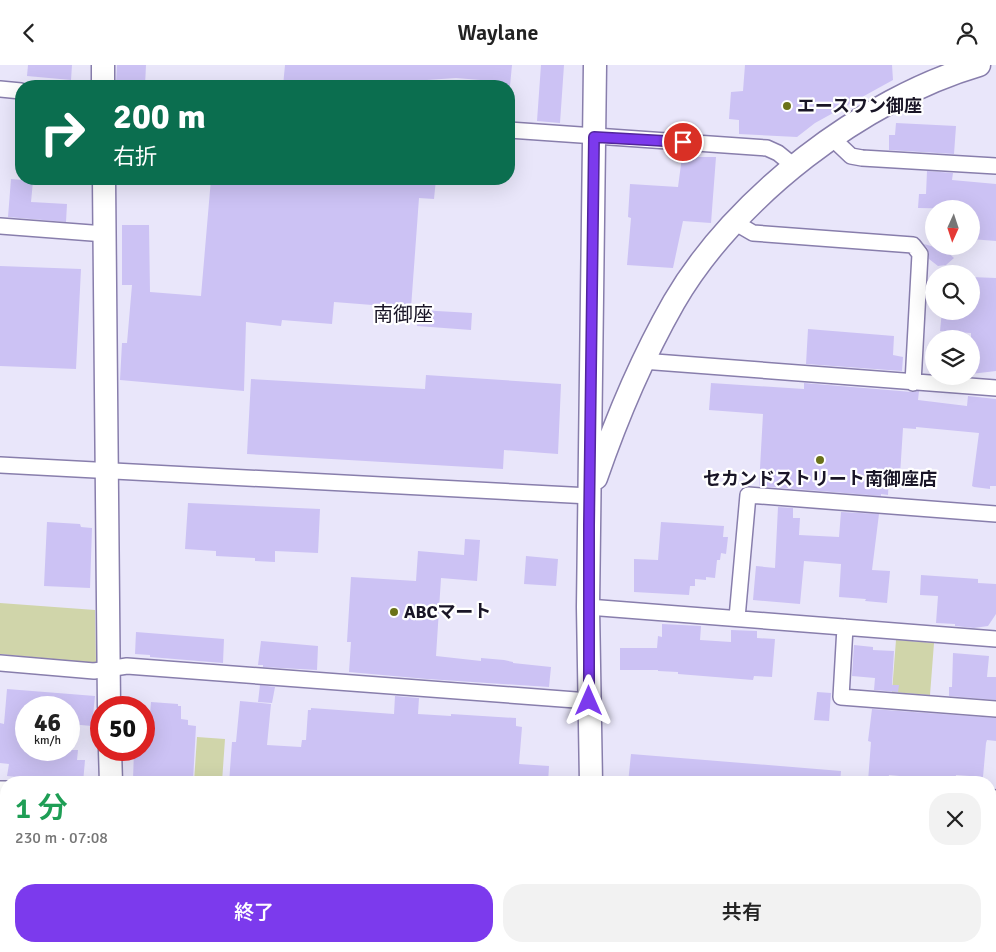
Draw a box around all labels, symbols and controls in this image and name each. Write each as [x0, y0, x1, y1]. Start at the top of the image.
icon: back [15, 19, 43, 47]
text: Waylane [457, 19, 539, 46]
icon: person [953, 19, 981, 47]
text: 200 m [113, 95, 206, 138]
place label: エースワン御座 [797, 95, 922, 117]
icon: right [30, 100, 95, 165]
marker: エースワン御座 [781, 100, 793, 112]
pin [662, 121, 704, 163]
icon: arrive [669, 128, 697, 156]
text: 右折 [113, 143, 157, 170]
north arrow [925, 200, 980, 255]
map controls [925, 200, 980, 385]
button: search [925, 265, 980, 320]
district label: 南御座 [373, 302, 433, 327]
button: layers [925, 330, 980, 385]
marker: セカンドストリート南御座店 [814, 454, 826, 466]
place label: セカンドストリート南御座店 [703, 468, 937, 490]
place label: ABCマート [404, 601, 491, 623]
marker: ABCマート [388, 606, 400, 618]
position arrow [562, 674, 614, 726]
speed limit sign: 50 [90, 696, 155, 761]
text: 46 [34, 707, 61, 738]
text: km/h [34, 733, 61, 748]
text: 1 分 [15, 790, 68, 827]
button: close [929, 793, 981, 845]
text: 230 m · 07:08 [15, 828, 108, 848]
button: 終了 [15, 884, 493, 942]
button: 共有 [503, 884, 981, 942]

